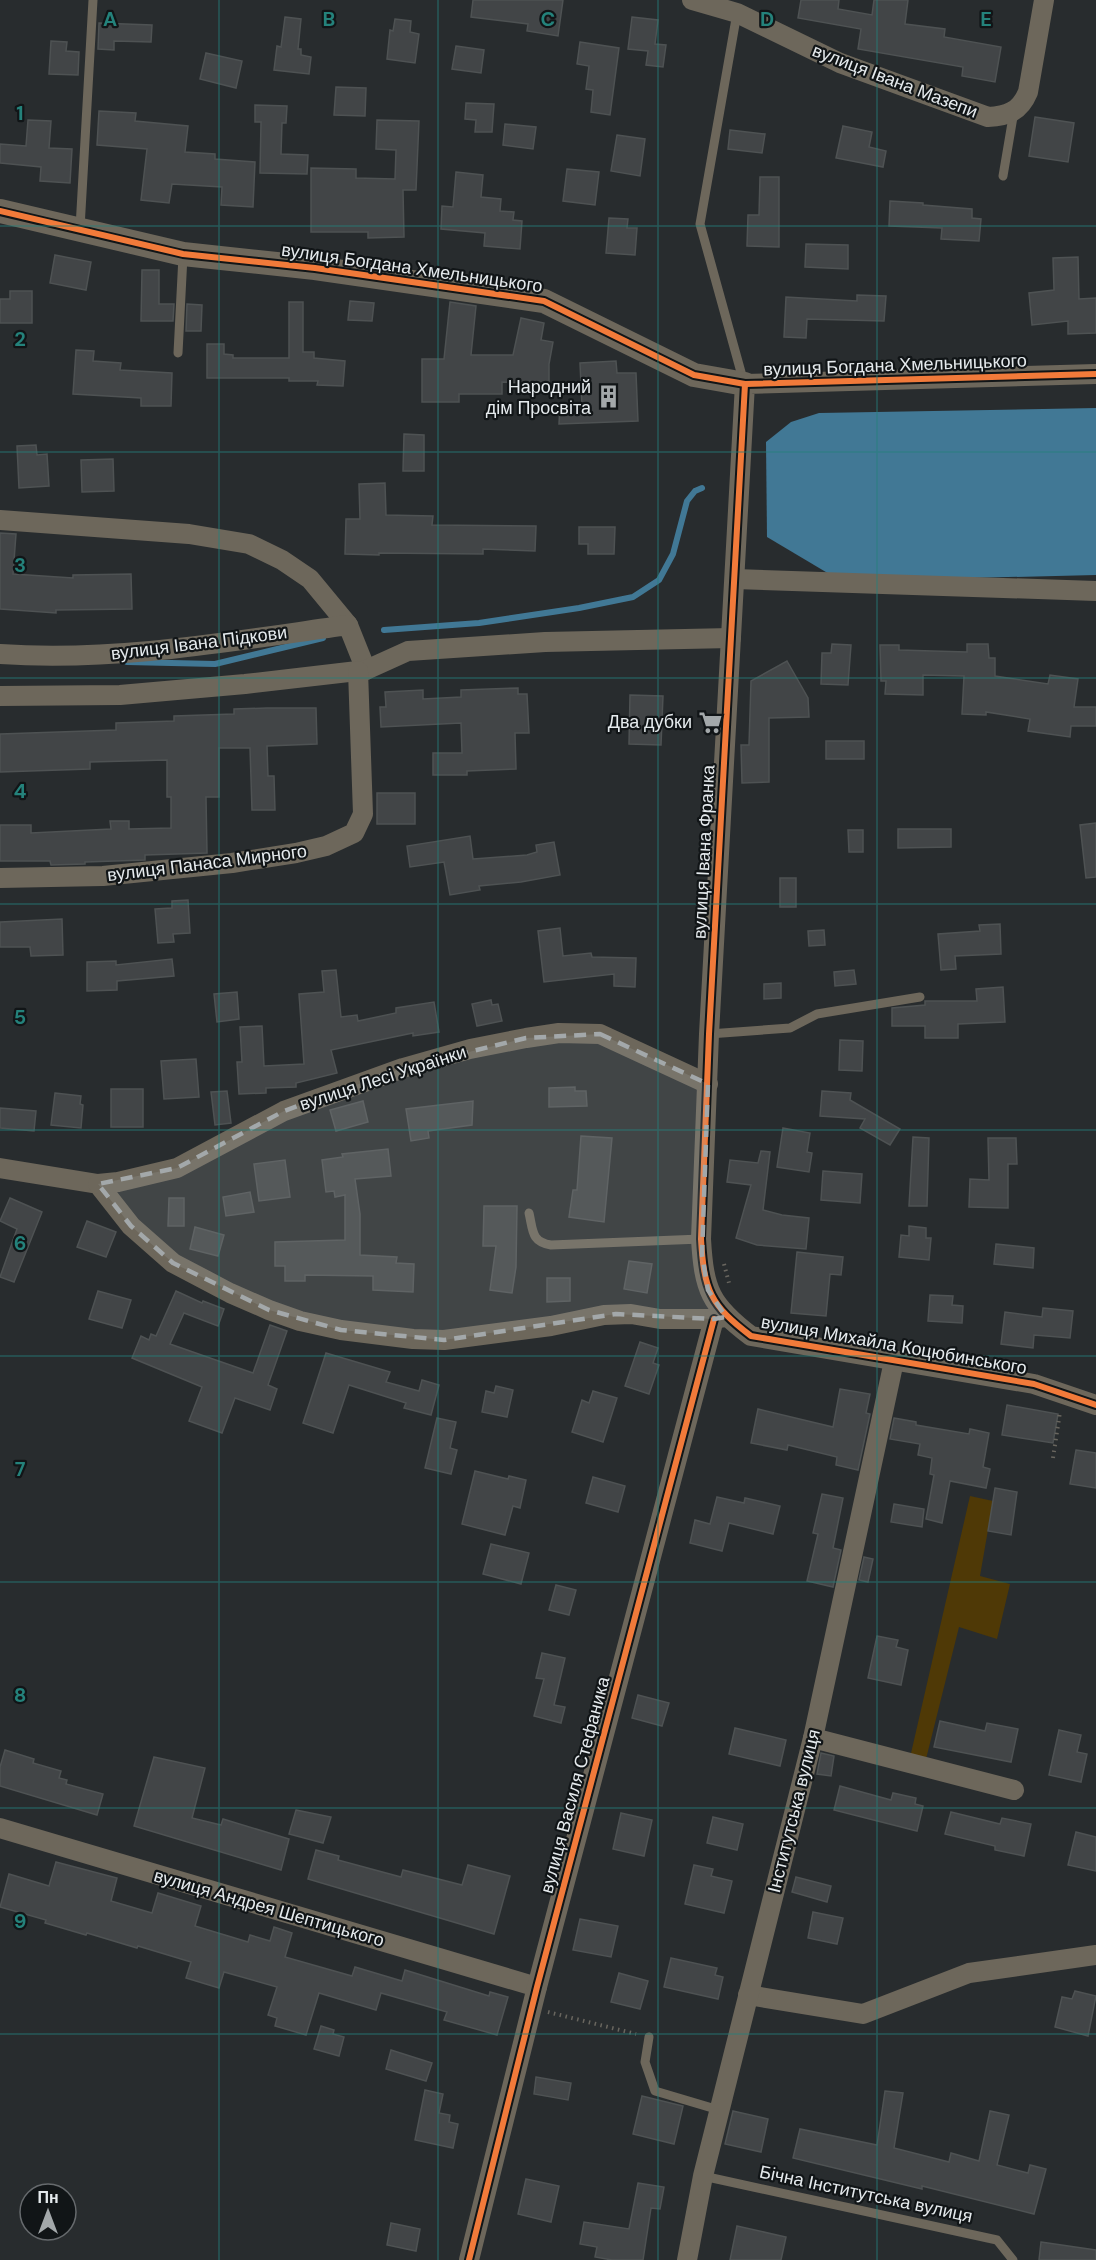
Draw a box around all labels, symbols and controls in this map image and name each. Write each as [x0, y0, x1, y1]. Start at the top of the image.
text: A [103, 6, 117, 32]
text: B [323, 6, 335, 32]
text: C [541, 6, 555, 32]
text: D [760, 6, 774, 32]
text: E [980, 6, 992, 32]
street label: вулиця Івана Мазепи [809, 38, 981, 124]
text: 1 [16, 100, 24, 126]
street label: вулиця Богдана Хмельницького [280, 238, 544, 298]
text: 2 [14, 326, 26, 352]
street label: вулиця Богдана Хмельницького [763, 348, 1027, 382]
place label: Народний дім Просвіта [486, 375, 592, 420]
building icon: Народний дім Просвіта [596, 384, 622, 410]
text: 3 [14, 552, 26, 578]
street label: вулиця Івана Підкови [109, 620, 289, 666]
supermarket icon: Два дубки [697, 709, 723, 735]
place label: Два дубки [608, 710, 692, 734]
street label: вулиця Івана Франка [687, 763, 721, 940]
text: 4 [14, 778, 27, 804]
street label: вулиця Панаса Мирного [106, 839, 308, 887]
text: 5 [14, 1004, 26, 1030]
street label: вулиця Лесі Українки [296, 1040, 470, 1116]
text: 6 [14, 1230, 26, 1256]
street label: вулиця Михайла Коцюбинського [759, 1310, 1029, 1380]
text: 7 [15, 1456, 26, 1482]
street label: вулиця Василя Стефаника [534, 1673, 616, 1896]
text: 8 [14, 1682, 26, 1708]
street label: Інститутська вулиця [762, 1727, 826, 1895]
street label: вулиця Андрея Шептицького [151, 1864, 387, 1952]
text: 9 [14, 1908, 26, 1934]
street label: Бічна Інститутська вулиця [757, 2160, 975, 2228]
north arrow [18, 2182, 78, 2242]
text: Пн [37, 2187, 59, 2208]

